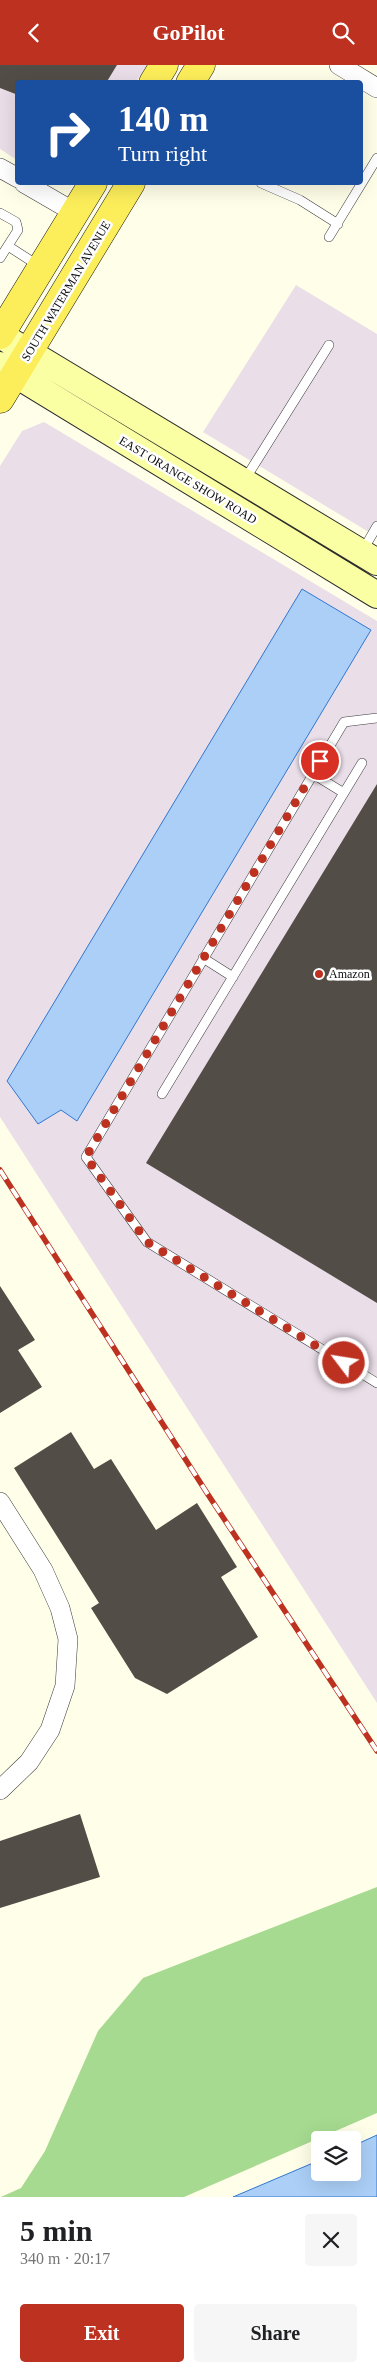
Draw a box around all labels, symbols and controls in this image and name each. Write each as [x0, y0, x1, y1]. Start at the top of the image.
icon: back [20, 19, 48, 47]
icon: search [329, 19, 357, 47]
text: GoPilot [152, 20, 225, 45]
icon: right [35, 100, 100, 165]
text: 140 m [118, 100, 208, 139]
text: Turn right [118, 141, 207, 166]
street label: SOUTH WATERMAN AVENUE [19, 218, 113, 364]
street label: EAST ORANGE SHOW ROAD [117, 433, 260, 527]
pin [299, 740, 341, 782]
icon: arrive [306, 747, 334, 775]
place label: Amazon [329, 967, 370, 981]
marker: Amazon [313, 968, 325, 980]
position arrow [317, 1336, 369, 1388]
map controls [311, 2131, 361, 2181]
button: layers [311, 2131, 361, 2181]
text: 5 min [20, 2214, 93, 2247]
button: close [305, 2214, 357, 2266]
text: 340 m · 20:17 [20, 2250, 110, 2267]
button: Exit [20, 2304, 184, 2362]
button: Share [194, 2304, 357, 2362]

